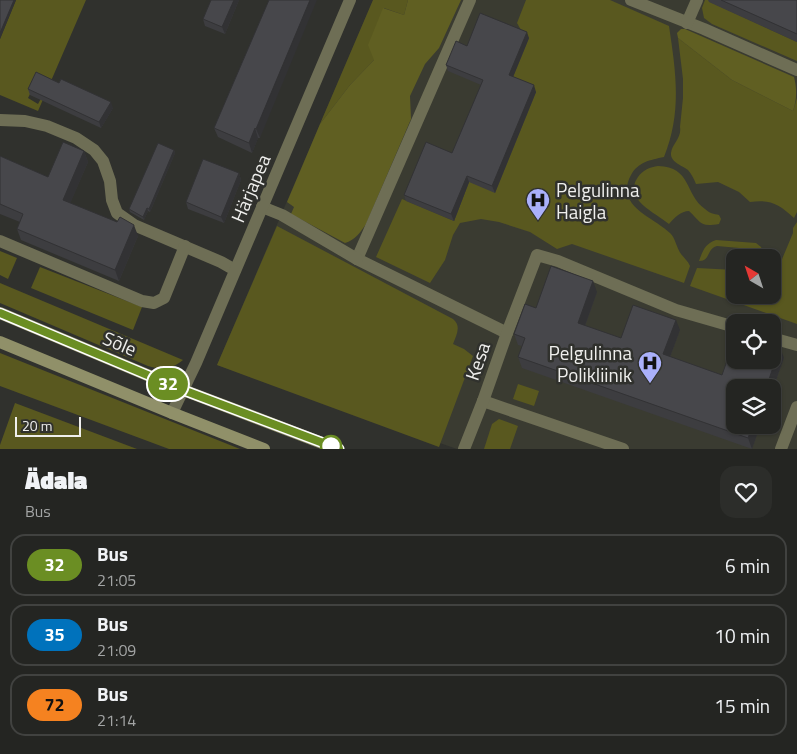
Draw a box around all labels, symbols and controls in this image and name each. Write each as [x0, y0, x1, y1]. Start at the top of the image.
street label: Härjapea [223, 149, 278, 227]
place label: Pelgulinna Haigla [556, 175, 640, 226]
hospital icon: Pelgulinna Haigla [525, 187, 551, 221]
north arrow [726, 249, 781, 304]
map controls [726, 249, 781, 434]
button: locate [726, 314, 781, 369]
street label: Sõle [99, 323, 141, 363]
street label: Kesa [457, 338, 497, 384]
place label: Pelgulinna Polikliinik [548, 338, 632, 389]
hospital icon: Pelgulinna Polikliinik [637, 350, 663, 384]
line badge: 32 [146, 368, 190, 400]
text: 32 [158, 370, 178, 397]
button: layers [726, 379, 781, 434]
scale bar [15, 414, 81, 437]
text: 20 m [22, 415, 52, 436]
unlabelled marker [320, 435, 342, 457]
text: Ädala [25, 462, 87, 498]
button: heart [720, 466, 772, 518]
text: Bus [25, 499, 51, 523]
text: Bus [97, 539, 128, 568]
text: 32 [44, 551, 65, 578]
text: 6 min [725, 551, 770, 580]
text: 21:05 [97, 568, 136, 592]
text: Bus [97, 609, 128, 638]
text: 35 [44, 621, 65, 648]
text: 10 min [714, 621, 770, 650]
text: 21:09 [97, 638, 136, 662]
text: Bus [97, 679, 128, 708]
text: 72 [44, 691, 65, 718]
text: 15 min [714, 691, 770, 720]
text: 21:14 [97, 708, 136, 732]

